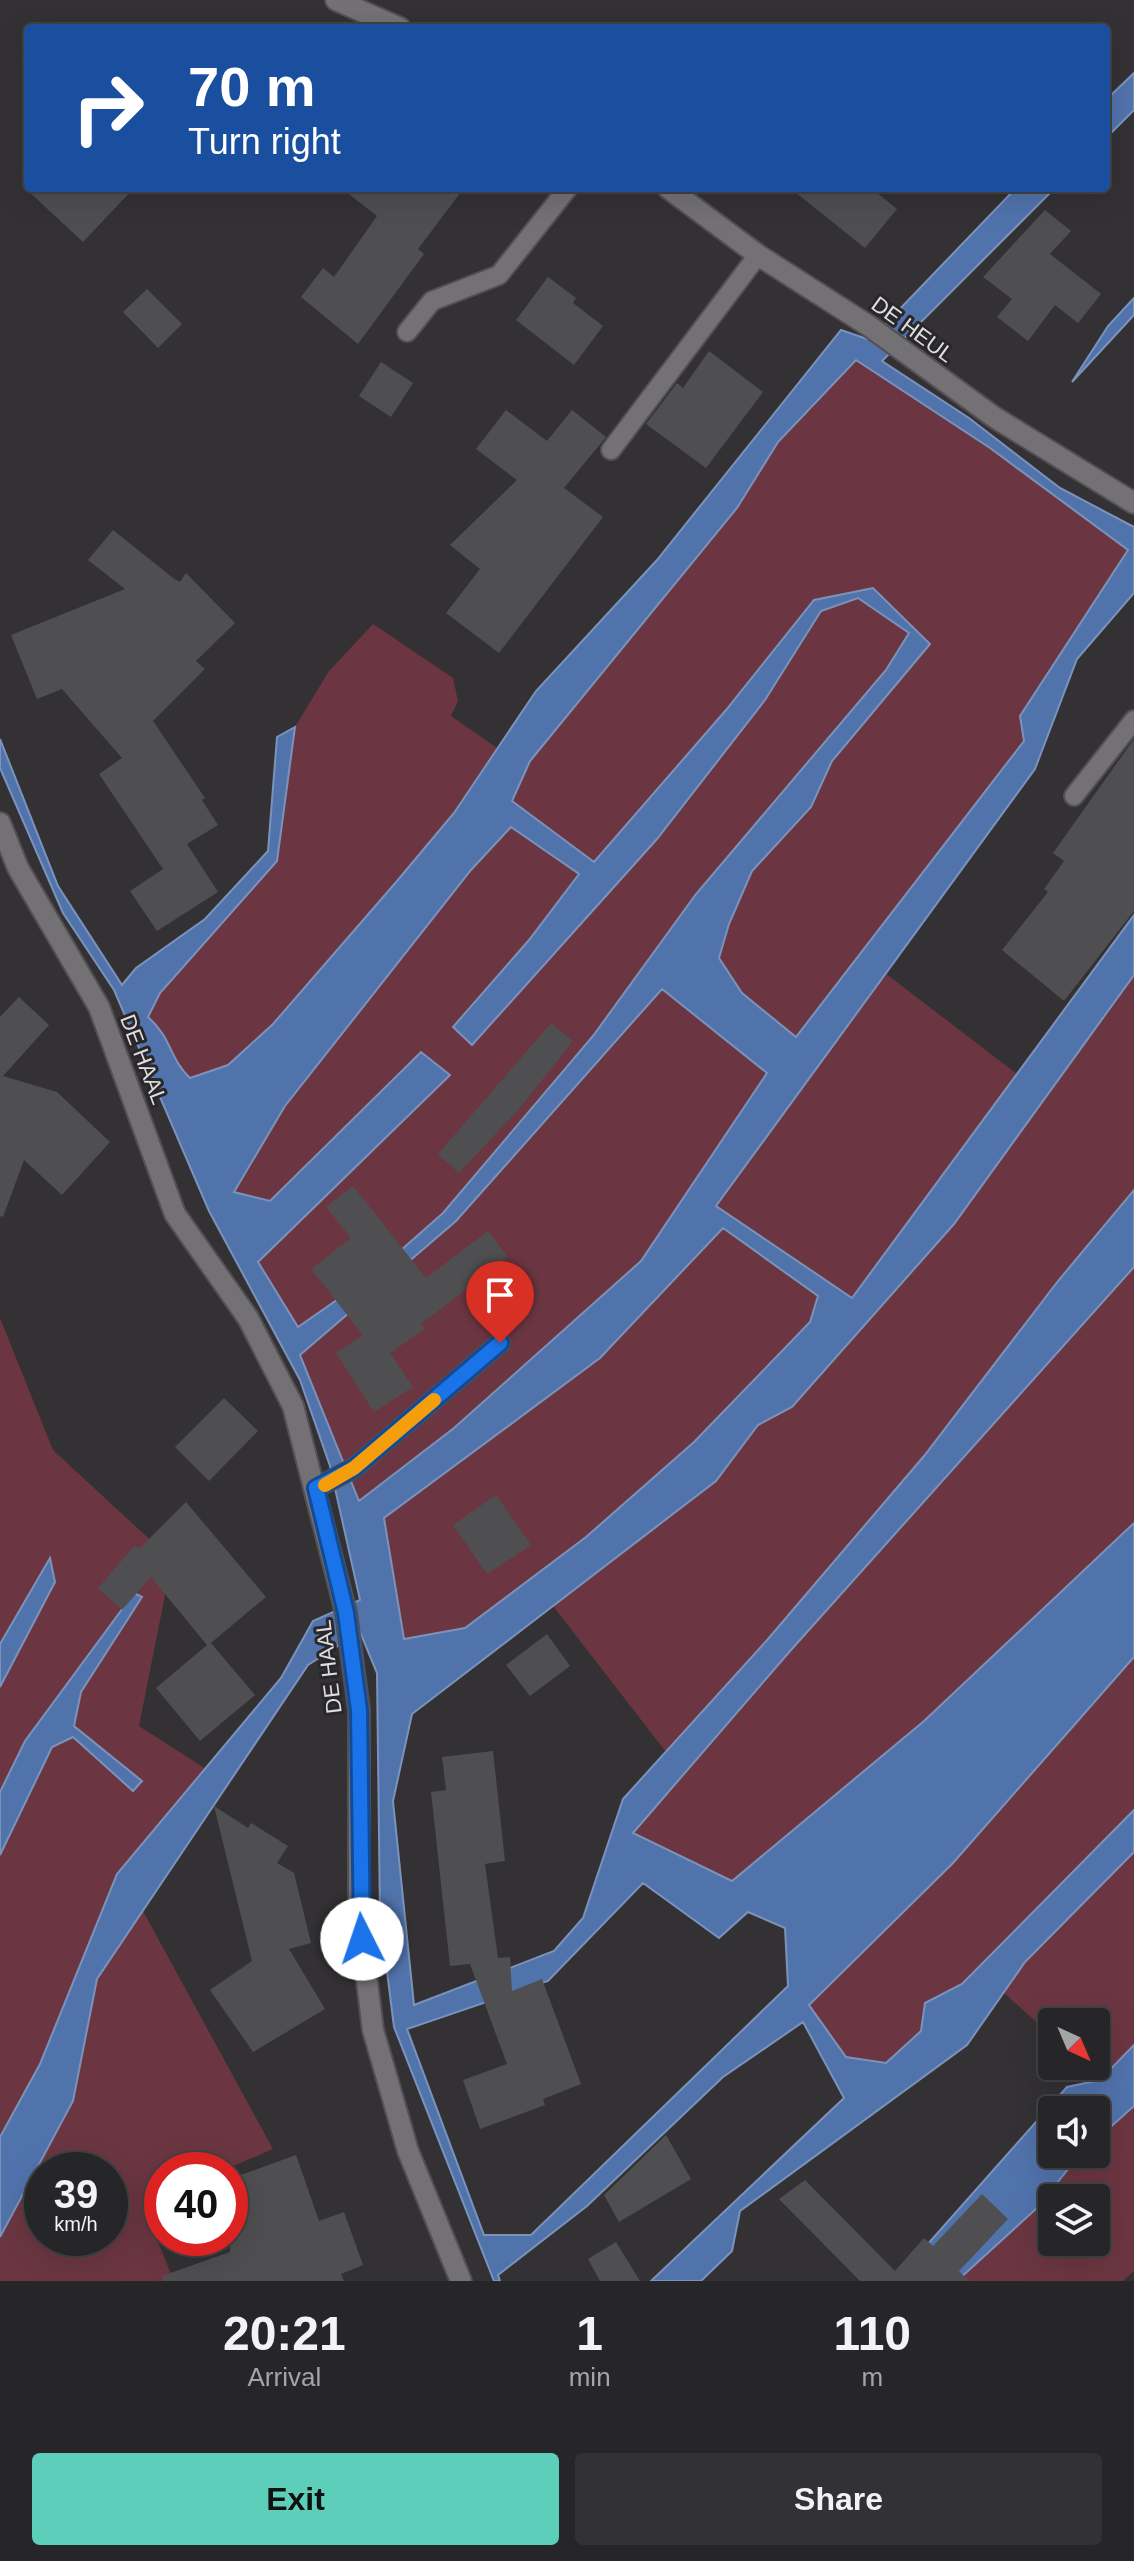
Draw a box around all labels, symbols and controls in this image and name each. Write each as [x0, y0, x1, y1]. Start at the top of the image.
text: 70 m [188, 55, 316, 118]
icon: right [56, 56, 160, 160]
text: Turn right [188, 121, 341, 162]
street label: DE HEUL [867, 291, 959, 368]
street label: DE HAAL [115, 1011, 172, 1108]
pin [466, 1261, 534, 1343]
icon: arrive [478, 1273, 522, 1317]
street label: DE HAAL [310, 1619, 347, 1715]
position arrow [320, 1897, 404, 1981]
north arrow [1038, 2008, 1110, 2080]
map controls [1038, 2008, 1110, 2256]
button: sound [1038, 2096, 1110, 2168]
speed limit sign: 40 [144, 2152, 248, 2256]
text: 39 [54, 2172, 98, 2216]
button: layers [1038, 2184, 1110, 2256]
text: km/h [54, 2213, 98, 2235]
text: 20:21 [223, 2307, 346, 2360]
text: 1 [576, 2307, 603, 2360]
text: 110 [834, 2307, 911, 2360]
text: Arrival [248, 2362, 321, 2392]
text: min [569, 2362, 611, 2392]
text: m [861, 2362, 883, 2392]
button: Exit [32, 2453, 559, 2545]
button: Share [575, 2453, 1102, 2545]

